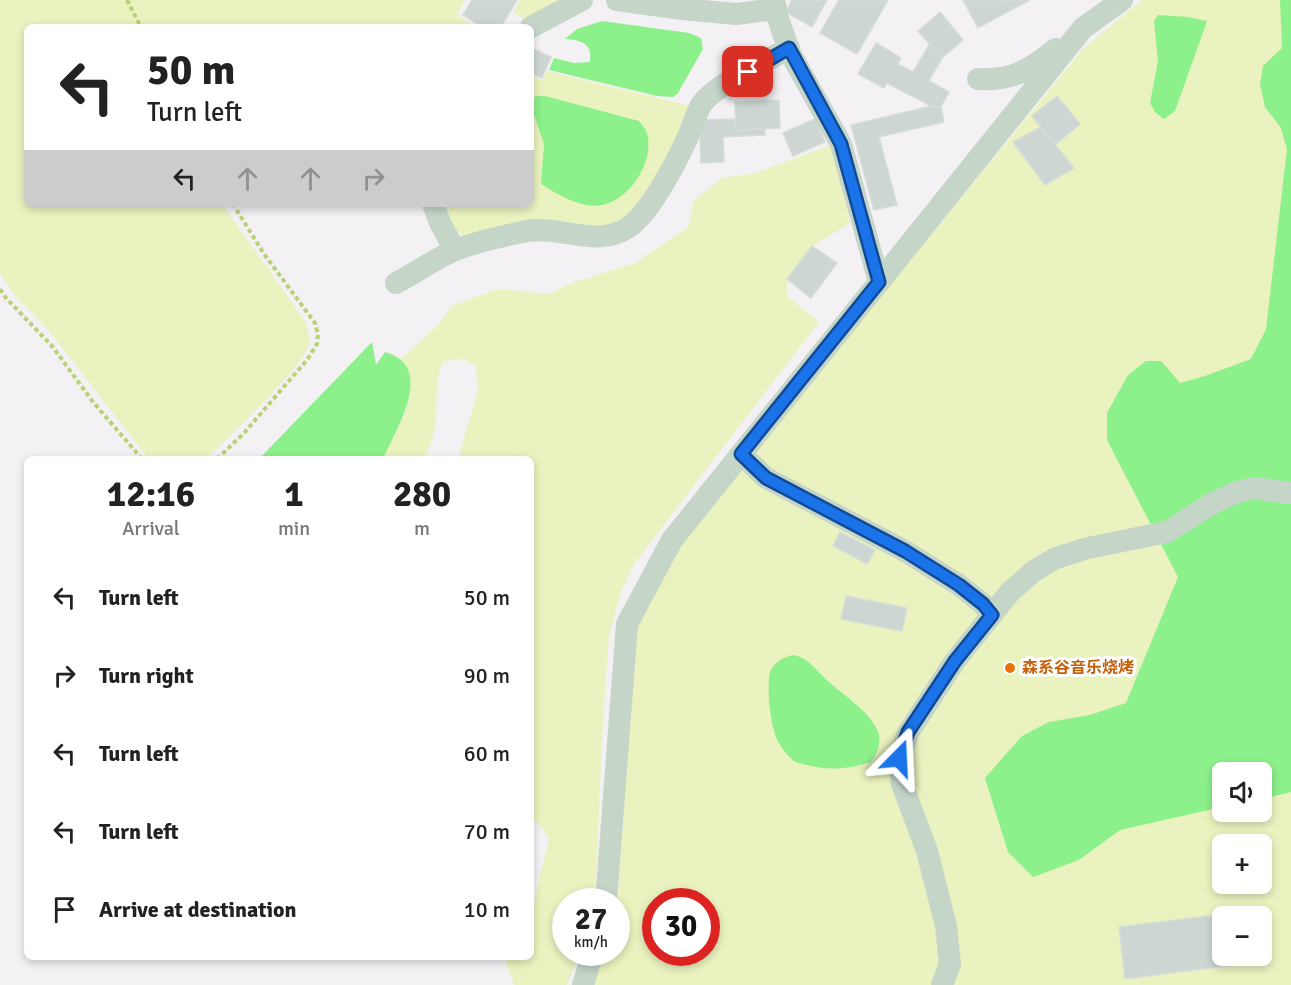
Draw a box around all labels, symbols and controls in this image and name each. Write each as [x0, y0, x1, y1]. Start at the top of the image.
text: 50 m [147, 45, 236, 96]
pin [722, 46, 773, 97]
icon: left [48, 48, 126, 126]
icon: arrive [731, 55, 764, 88]
text: Turn left [147, 96, 242, 129]
icon: left [168, 162, 201, 195]
icon: ahead [231, 162, 264, 195]
icon: ahead [294, 162, 327, 195]
icon: right [357, 162, 390, 195]
text: 12:16 [107, 472, 195, 517]
text: 1 [284, 472, 304, 517]
text: 280 [393, 472, 451, 517]
text: Arrival [122, 516, 180, 541]
text: min [278, 516, 310, 541]
text: m [414, 516, 430, 541]
icon: left [48, 581, 81, 614]
text: Turn left [99, 584, 179, 611]
text: 50 m [464, 584, 510, 611]
place label: 森系谷音乐烧烤 [1022, 658, 1134, 678]
icon: right [48, 659, 81, 692]
marker: 森系谷音乐烧烤 [1003, 661, 1017, 675]
text: Turn right [99, 662, 194, 689]
text: 90 m [464, 662, 510, 689]
position arrow [867, 726, 931, 790]
icon: left [48, 737, 81, 770]
text: Turn left [99, 740, 179, 767]
text: 60 m [464, 740, 510, 767]
map controls [1212, 762, 1272, 966]
button: sound [1212, 762, 1272, 822]
icon: left [48, 815, 81, 848]
text: Turn left [99, 818, 179, 845]
text: 70 m [464, 818, 510, 845]
button: + [1212, 834, 1272, 894]
speed limit sign: 30 [642, 888, 720, 966]
icon: arrive [48, 893, 81, 926]
text: Arrive at destination [99, 896, 296, 923]
text: 10 m [464, 896, 510, 923]
text: 27 [575, 901, 607, 938]
button: − [1212, 906, 1272, 966]
text: km/h [574, 933, 608, 951]

